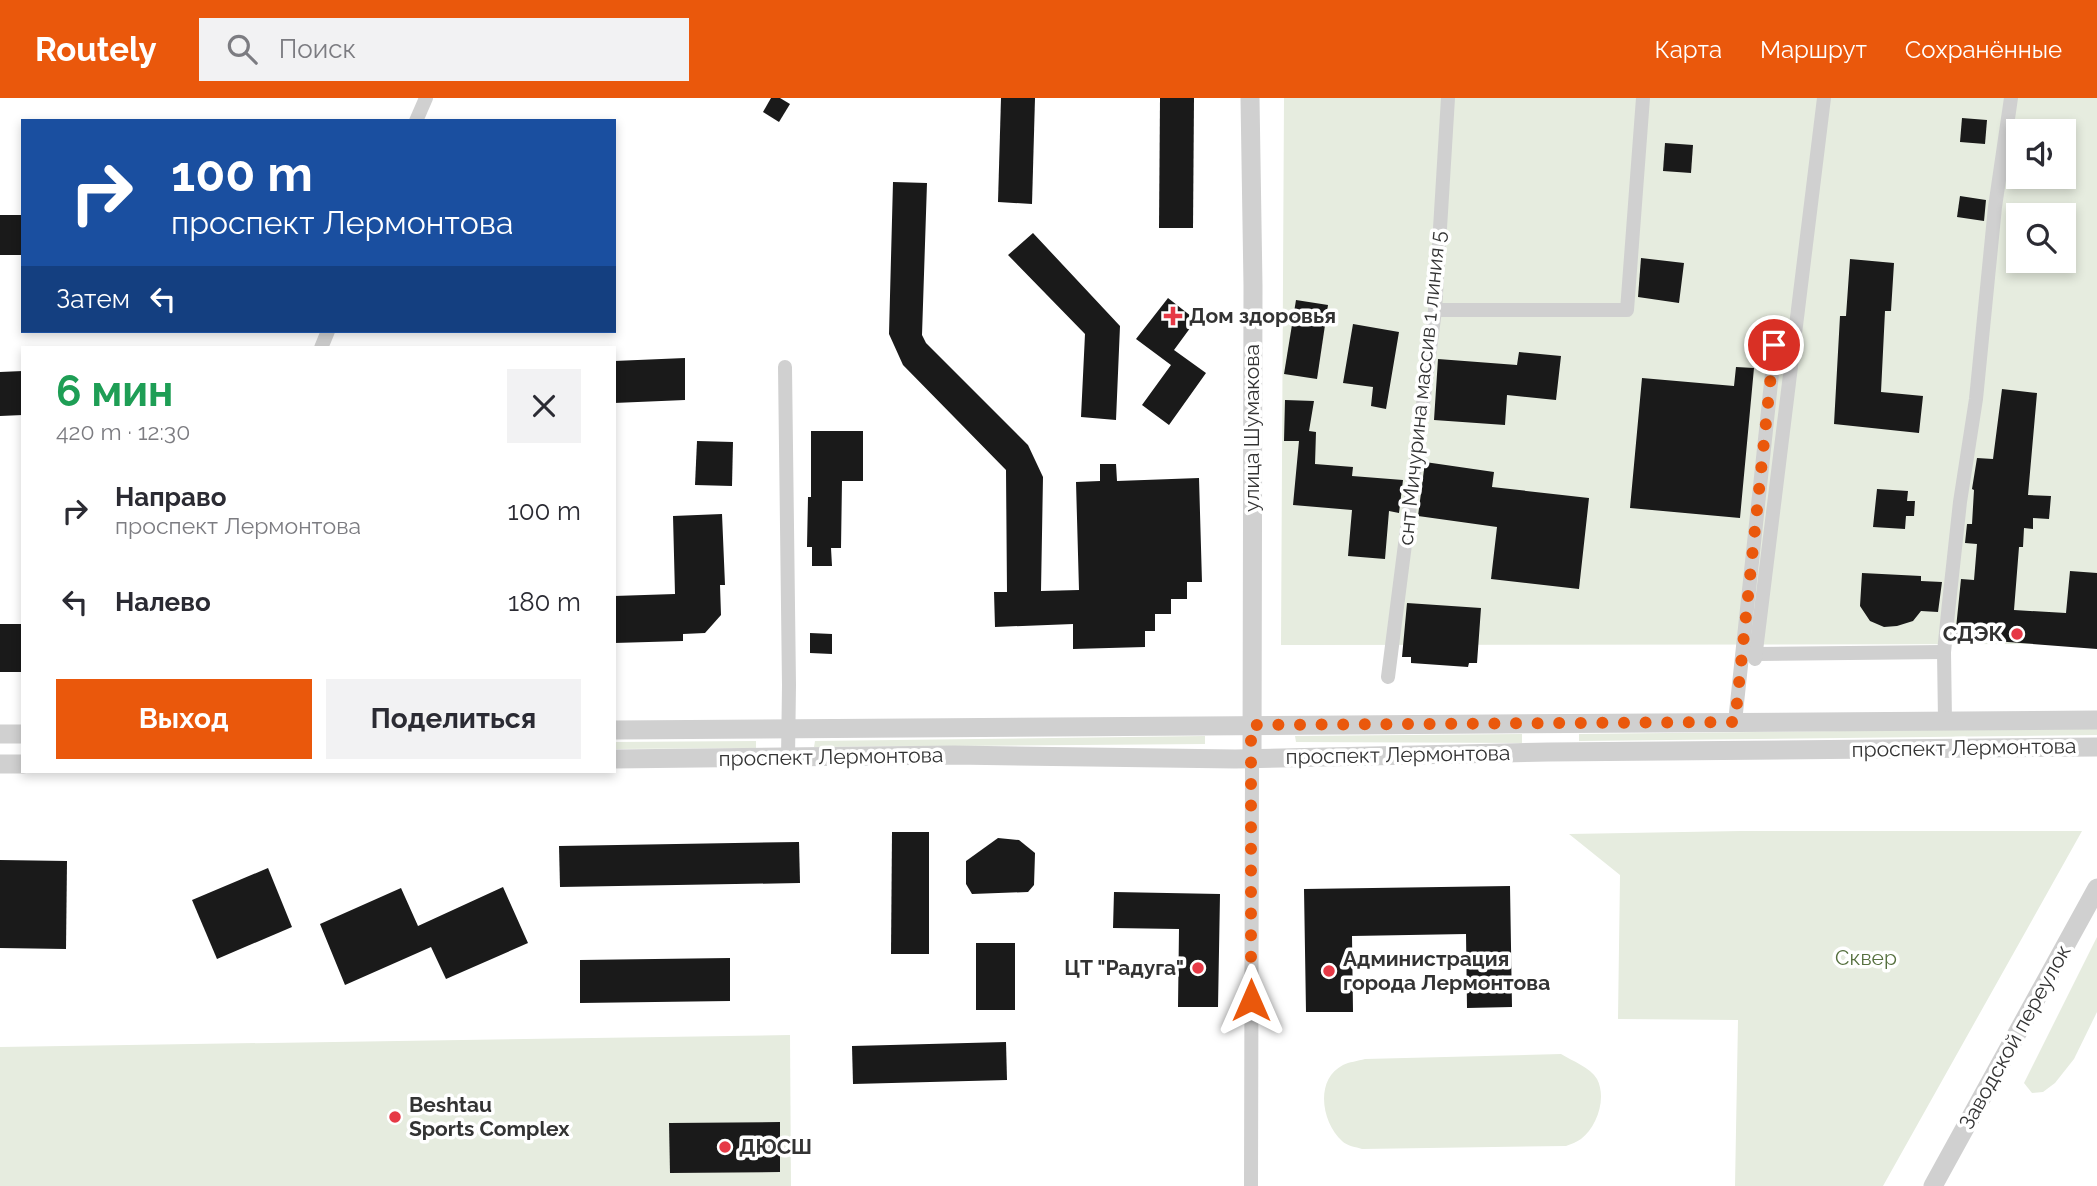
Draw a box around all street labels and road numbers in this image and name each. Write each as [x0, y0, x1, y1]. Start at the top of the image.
street label: снт Мичурина массив 1 линия 5 [1393, 229, 1450, 546]
street label: улица Шумакова [1239, 344, 1264, 512]
street label: проспект Лермонтова [1851, 733, 2077, 762]
street label: проспект Лермонтова [1285, 740, 1511, 769]
street label: проспект Лермонтова [718, 742, 944, 771]
street label: Заводской переулок [1953, 940, 2076, 1133]

